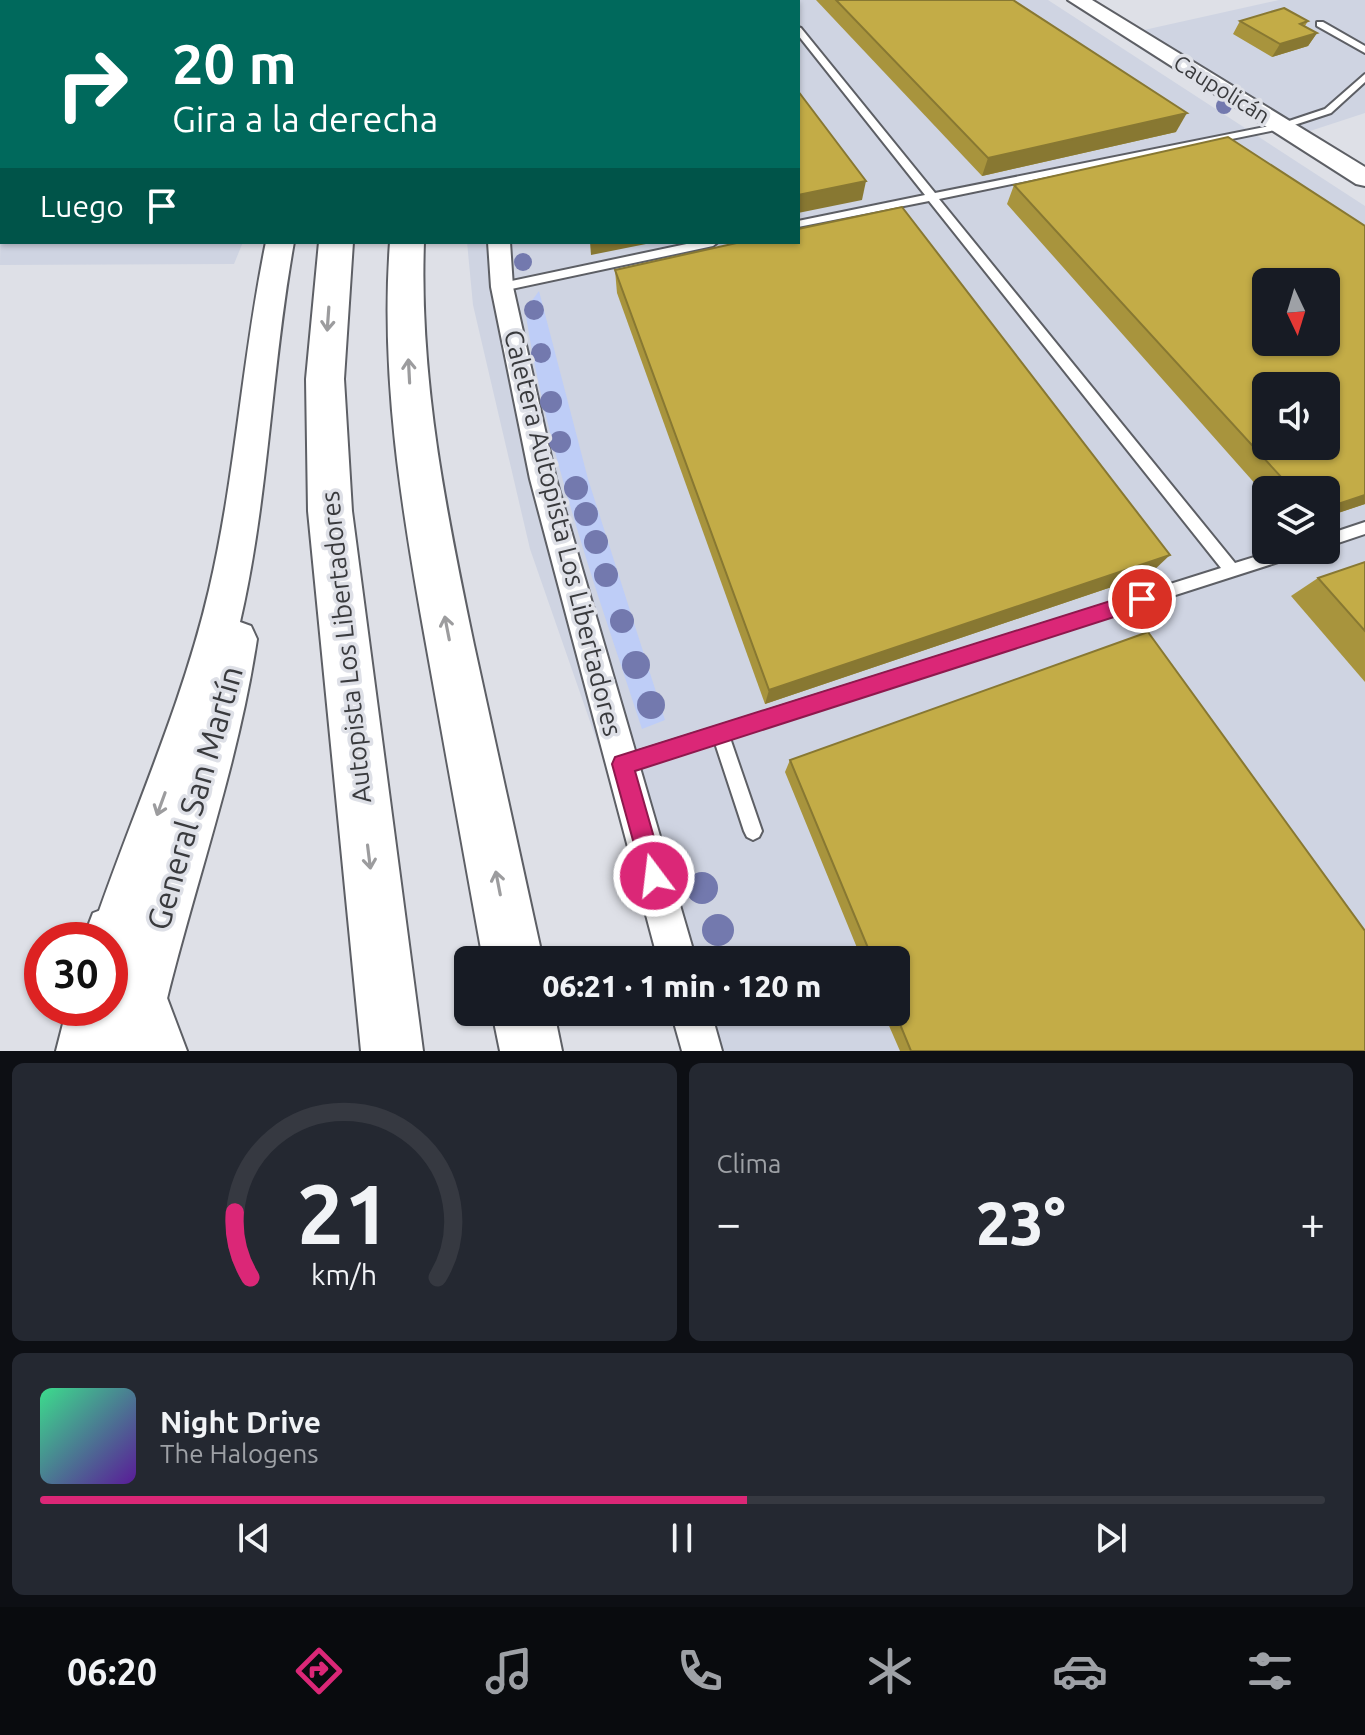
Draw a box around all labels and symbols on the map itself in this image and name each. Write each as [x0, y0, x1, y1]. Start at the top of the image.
street label: Caupolicán [1170, 49, 1275, 128]
north arrow [1252, 268, 1340, 356]
one-way arrow [320, 306, 335, 332]
street label: Caletera Autopista Los Libertadores [499, 327, 628, 739]
one-way arrow [401, 359, 416, 385]
street label: Autopista Los Libertadores [315, 490, 376, 804]
pin [1108, 565, 1176, 633]
one-way arrow [439, 616, 454, 642]
street label: General San Martín [139, 662, 249, 934]
one-way arrow [153, 791, 168, 816]
position arrow [612, 834, 696, 918]
one-way arrow [362, 844, 377, 869]
one-way arrow [489, 871, 504, 897]
speed limit sign: 30 [24, 922, 128, 1026]

